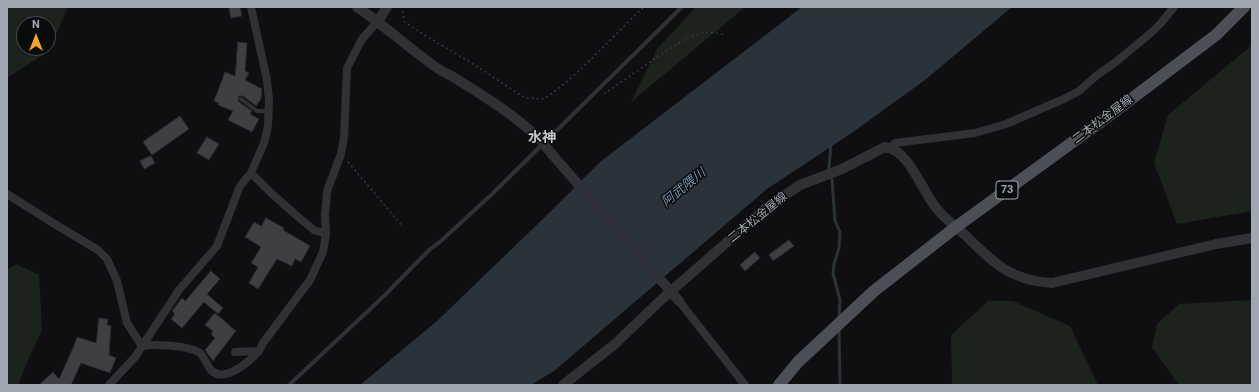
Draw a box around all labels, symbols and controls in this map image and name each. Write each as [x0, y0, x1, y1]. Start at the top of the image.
north arrow [16, 16, 56, 56]
text: N [32, 18, 40, 31]
street label: 二本松金屋線 [1070, 93, 1136, 147]
district label: 水神 [528, 130, 556, 146]
water label: 阿武隈川 [659, 166, 709, 210]
road number: 73 [996, 181, 1018, 199]
street label: 二本松金屋線 [725, 190, 791, 246]

